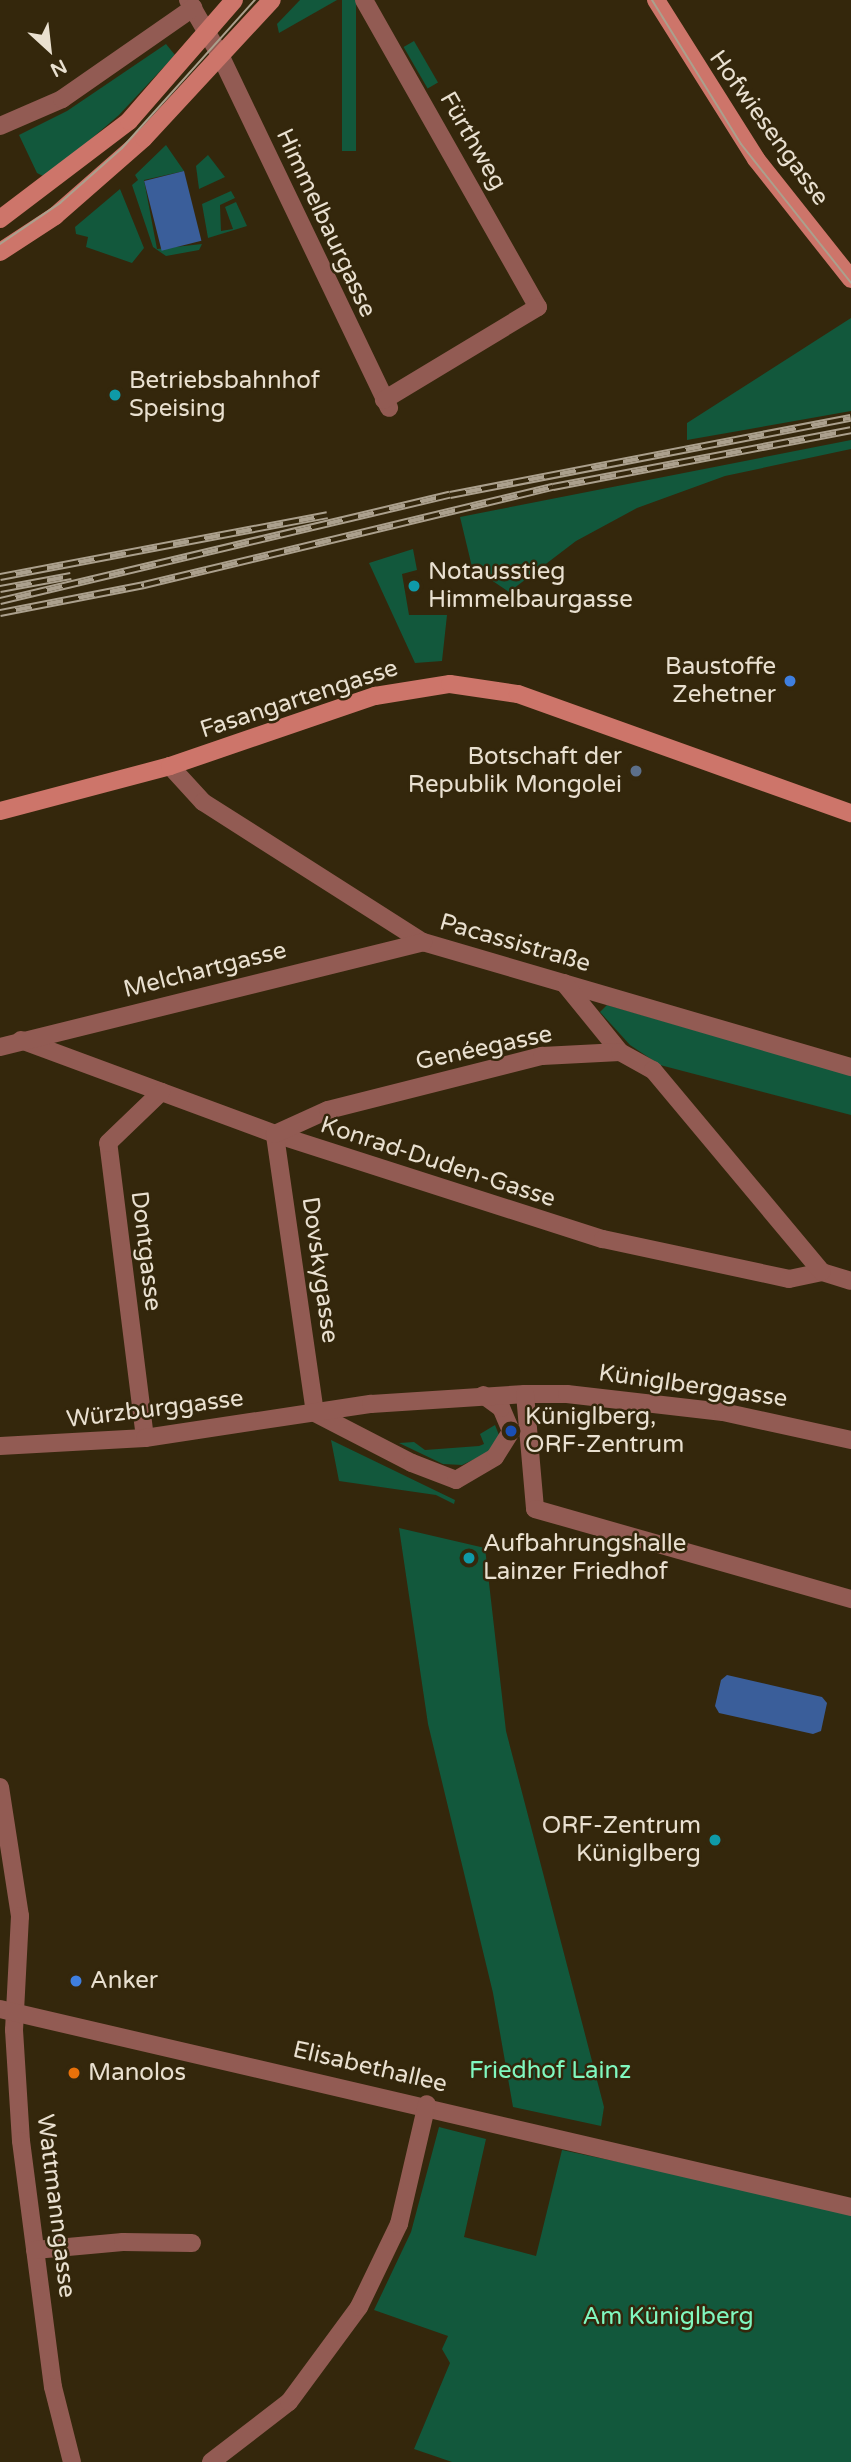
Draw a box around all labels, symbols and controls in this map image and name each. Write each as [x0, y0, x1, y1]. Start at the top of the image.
north arrow [14, 14, 84, 84]
street label: Hofwiesengasse [703, 45, 835, 211]
text: N [47, 54, 70, 81]
street label: Fürthweg [433, 87, 513, 195]
street label: Himmelbaurgasse [270, 124, 382, 322]
place label: Betriebsbahnhof Speising [129, 367, 320, 423]
marker: Betriebsbahnhof Speising [107, 387, 123, 403]
place label: Notausstieg Himmelbaurgasse [428, 558, 633, 614]
marker: Notausstieg Himmelbaurgasse [406, 578, 422, 594]
street label: Fasangartengasse [197, 653, 401, 745]
place label: Baustoffe Zehetner [665, 653, 776, 709]
marker: Baustoffe Zehetner [782, 673, 798, 689]
place label: Botschaft der Republik Mongolei [408, 743, 622, 799]
marker: Botschaft der Republik Mongolei [628, 763, 644, 779]
street label: Pacassistraße [436, 908, 594, 978]
street label: Melchartgasse [121, 936, 289, 1004]
street label: Genéegasse [413, 1019, 555, 1077]
street label: Konrad-Duden-Gasse [317, 1110, 559, 1214]
street label: Dontgasse [124, 1189, 168, 1313]
street label: Dovskygasse [295, 1195, 345, 1345]
street label: Küniglberggasse [597, 1358, 789, 1414]
street label: Würzburggasse [65, 1384, 245, 1434]
place label: Küniglberg, ORF-Zentrum [525, 1403, 684, 1459]
marker: Küniglberg, ORF-Zentrum [503, 1423, 519, 1439]
place label: Aufbahrungshalle Lainzer Friedhof [483, 1530, 686, 1586]
marker: Aufbahrungshalle Lainzer Friedhof [461, 1550, 477, 1566]
place label: ORF-Zentrum Küniglberg [542, 1812, 701, 1868]
marker: ORF-Zentrum Küniglberg [707, 1832, 723, 1848]
place label: Anker [90, 1967, 158, 1995]
marker: Anker [68, 1973, 84, 1989]
street label: Elisabethallee [290, 2035, 450, 2099]
park label: Friedhof Lainz [469, 2057, 631, 2085]
place label: Manolos [88, 2059, 186, 2087]
marker: Manolos [66, 2065, 82, 2081]
street label: Wattmanngasse [30, 2113, 82, 2299]
park label: Am Küniglberg [582, 2303, 754, 2331]

